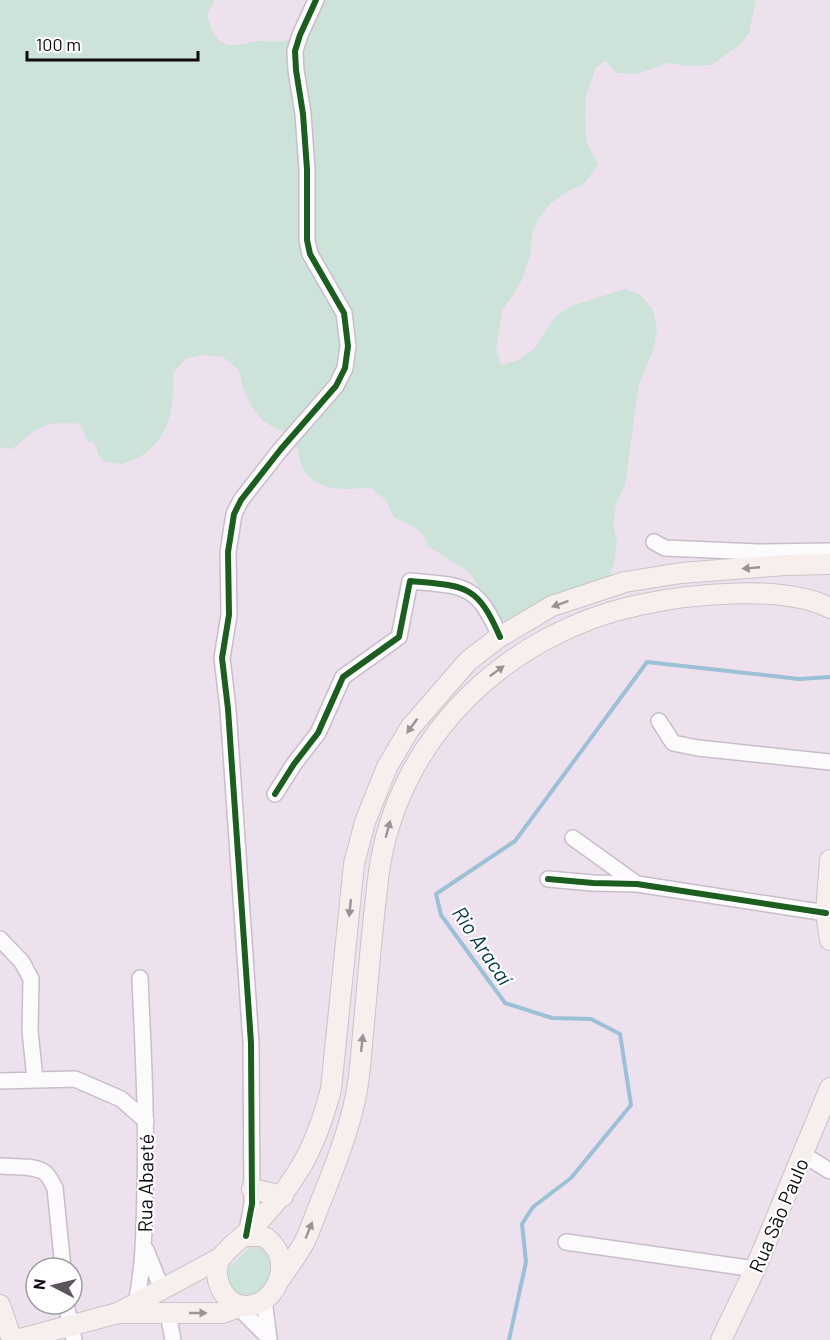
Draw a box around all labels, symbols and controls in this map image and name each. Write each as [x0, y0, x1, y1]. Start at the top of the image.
scale bar [27, 24, 198, 62]
text: 100 m [36, 33, 81, 55]
one-way arrow [741, 563, 760, 573]
one-way arrow [551, 600, 569, 609]
one-way arrow [488, 665, 504, 677]
one-way arrow [406, 718, 418, 734]
one-way arrow [384, 820, 393, 838]
one-way arrow [345, 899, 354, 918]
water label: Rio Aracaí [448, 901, 519, 990]
one-way arrow [357, 1034, 367, 1053]
street label: Rua Abaeté [132, 1133, 158, 1233]
street label: Rua São Paulo [743, 1154, 813, 1276]
one-way arrow [305, 1221, 315, 1239]
north arrow [24, 1256, 84, 1316]
text: N [29, 1278, 49, 1291]
one-way arrow [188, 1308, 207, 1318]

